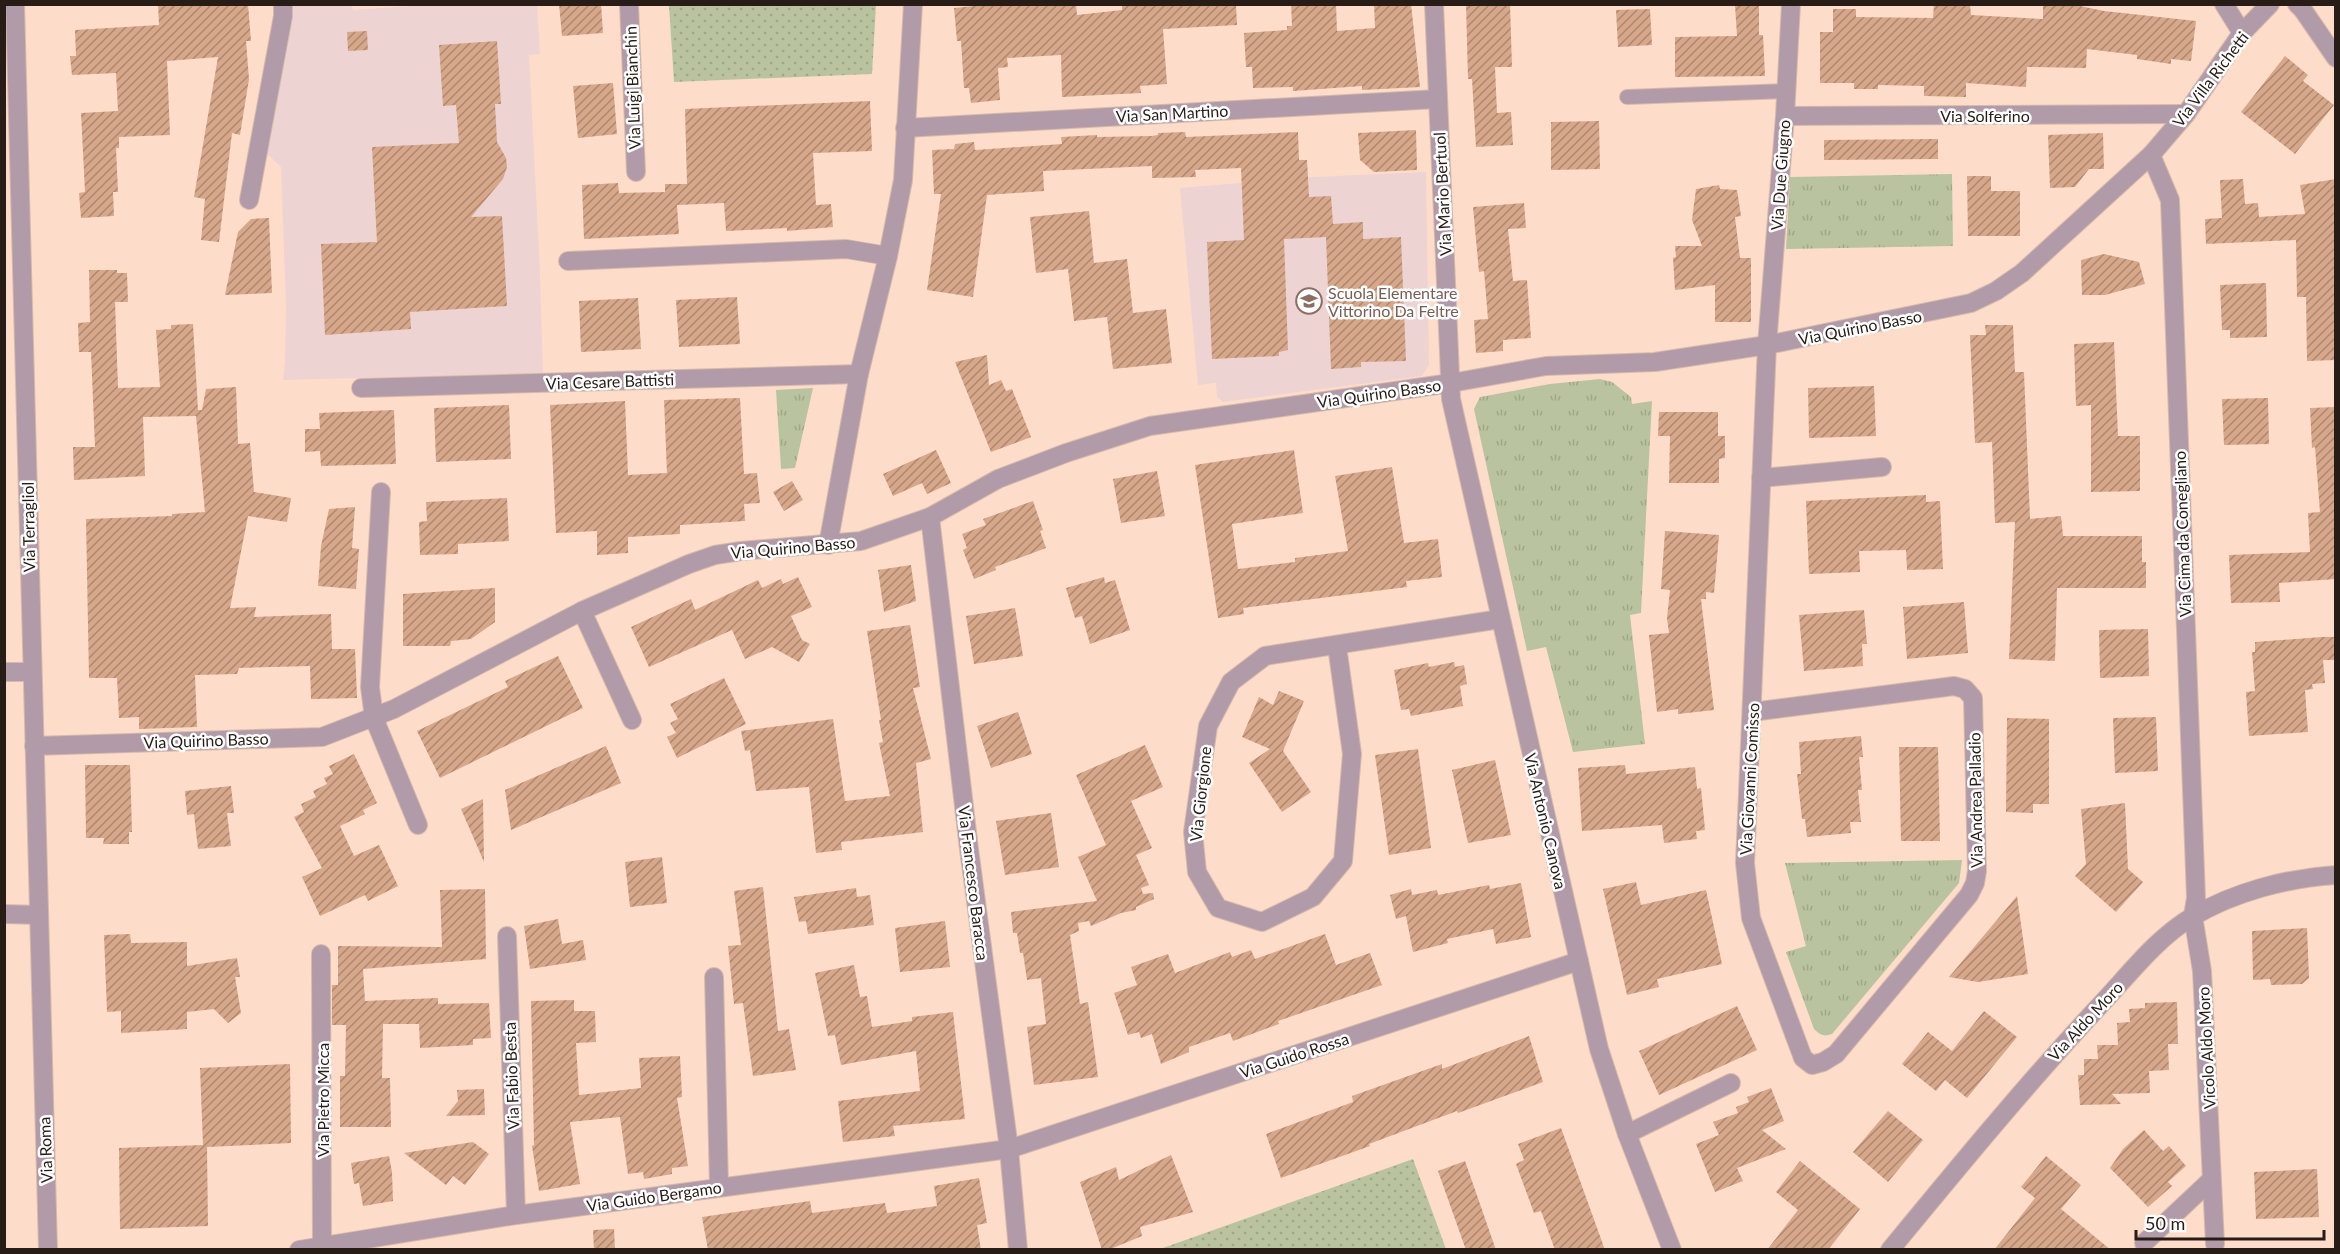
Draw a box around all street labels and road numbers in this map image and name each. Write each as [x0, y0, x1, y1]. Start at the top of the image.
street label: Via Luigi Bianchin [620, 26, 644, 150]
street label: Via Villa Richetti [2168, 28, 2252, 130]
street label: Via San Martino [1115, 101, 1229, 125]
street label: Via Solferino [1940, 106, 2030, 125]
street label: Via Due Giugno [1767, 119, 1793, 231]
street label: Via Mario Bertuol [1429, 132, 1455, 256]
street label: Via Quirino Basso [1797, 306, 1923, 348]
street label: Via Cesare Battisti [546, 369, 674, 393]
street label: Via Quirino Basso [1316, 375, 1442, 411]
street label: Via Cima da Conegliano [2170, 451, 2194, 617]
street label: Via Terragliol [18, 482, 38, 572]
street label: Via Quirino Basso [730, 532, 856, 562]
street label: Via Giovanni Comisso [1736, 702, 1762, 856]
street label: Via Quirino Basso [143, 728, 269, 752]
street label: Via Andrea Palladio [1964, 732, 1986, 868]
street label: Via Giorgione [1186, 746, 1214, 842]
street label: Via Antonio Canova [1521, 751, 1571, 891]
street label: Via Francesco Baracca [955, 804, 993, 962]
street label: Via Aldo Moro [2044, 978, 2126, 1064]
street label: Vicolo Aldo Moro [2193, 986, 2219, 1110]
street label: Via Fabio Besta [500, 1022, 522, 1130]
street label: Via Guido Rossa [1237, 1028, 1351, 1082]
street label: Via Pietro Micca [313, 1043, 332, 1157]
street label: Via Roma [34, 1116, 56, 1184]
street label: Via Guido Bergamo [585, 1177, 723, 1215]

